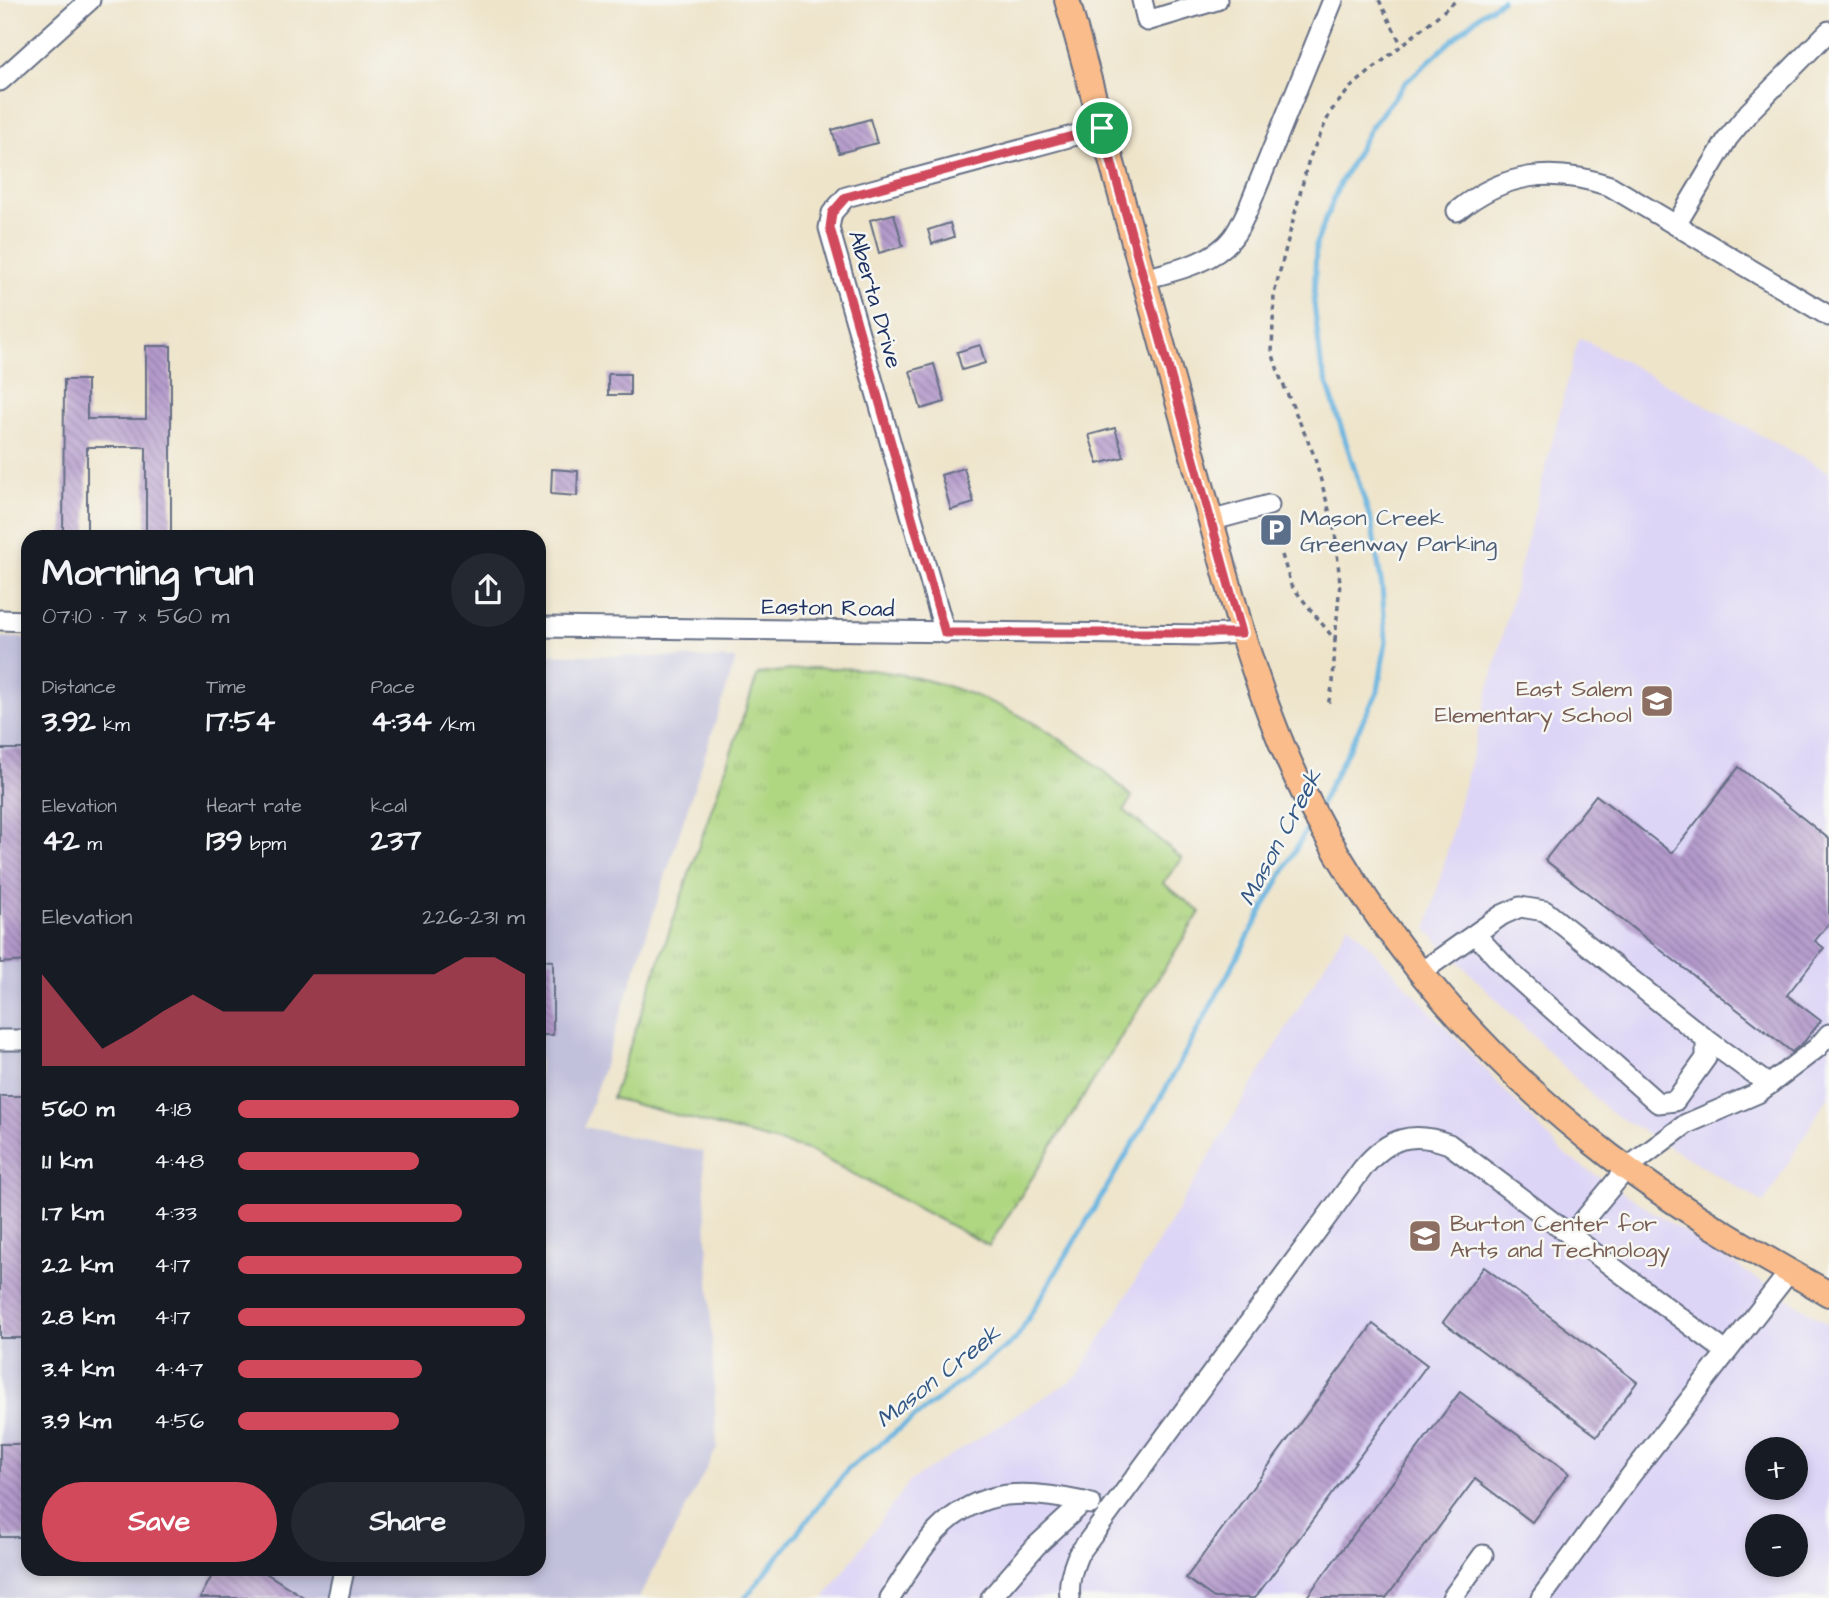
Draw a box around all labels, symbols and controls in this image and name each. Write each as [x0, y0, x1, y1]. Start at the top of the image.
pin [1072, 98, 1132, 158]
icon: arrive [1083, 109, 1121, 147]
street label: Alberta Drive [840, 227, 910, 372]
place label: Mason Creek Greenway Parking [1300, 502, 1497, 561]
parking icon: Mason Creek Greenway Parking [1257, 511, 1295, 549]
text: Morning run [42, 548, 254, 600]
button: share [451, 553, 525, 627]
street label: Easton Road [761, 591, 895, 625]
text: 07:10 · 7 × 560 m [42, 600, 229, 632]
place label: East Salem Elementary School [1435, 673, 1632, 732]
text: Distance [42, 674, 116, 701]
text: Time [206, 674, 246, 701]
text: Pace [371, 674, 415, 701]
school or university icon: East Salem Elementary School [1638, 682, 1676, 720]
text: 3.92 [42, 701, 96, 743]
text: 17:54 [206, 701, 275, 743]
text: 4:34 [371, 701, 432, 743]
text: km [96, 712, 130, 739]
text: /km [432, 712, 475, 739]
water label: Mason Creek [1231, 762, 1332, 912]
text: Elevation [42, 793, 117, 820]
text: Heart rate [206, 793, 302, 820]
text: kcal [371, 793, 407, 820]
text: 42 [42, 820, 80, 862]
text: 139 [206, 820, 243, 862]
text: 237 [371, 820, 422, 862]
text: m [80, 831, 102, 858]
text: bpm [243, 831, 286, 858]
text: Elevation [42, 901, 133, 933]
text: 226–231 m [422, 901, 525, 933]
text: 560 m [42, 1093, 114, 1125]
text: 4:18 [154, 1093, 191, 1125]
text: 1.1 km [42, 1145, 92, 1177]
text: 4:48 [154, 1145, 204, 1177]
text: 1.7 km [42, 1197, 104, 1229]
text: 4:33 [154, 1197, 197, 1229]
place label: Burton Center for Arts and Technology [1450, 1208, 1670, 1267]
school or university icon: Burton Center for Arts and Technology [1406, 1217, 1444, 1255]
text: 2.2 km [42, 1249, 113, 1281]
text: 4:17 [154, 1249, 191, 1281]
text: 2.8 km [42, 1301, 115, 1333]
text: 4:17 [154, 1301, 191, 1333]
water label: Mason Creek [869, 1316, 1009, 1436]
text: 3.4 km [42, 1353, 114, 1385]
text: 4:47 [154, 1353, 203, 1385]
text: 3.9 km [42, 1405, 111, 1437]
text: 4:56 [154, 1405, 204, 1437]
map controls [1745, 1437, 1808, 1577]
button: + [1745, 1437, 1808, 1500]
button: Save [42, 1482, 277, 1562]
button: Share [291, 1482, 525, 1562]
button: − [1745, 1514, 1808, 1577]

